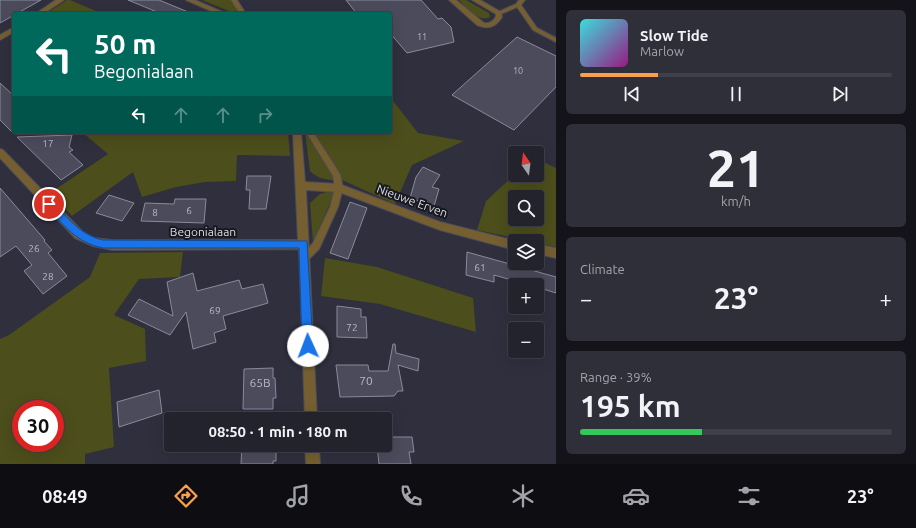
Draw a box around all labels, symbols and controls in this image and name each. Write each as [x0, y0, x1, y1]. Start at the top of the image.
text: Slow Tide [640, 27, 708, 44]
icon: left [28, 28, 80, 80]
text: 50 m [94, 28, 156, 59]
house number: 11 [417, 32, 427, 42]
text: Marlow [640, 44, 684, 58]
text: Begonialaan [94, 61, 194, 81]
house number: 10 [513, 66, 523, 76]
icon: previous [621, 83, 643, 105]
icon: pause [725, 83, 747, 105]
icon: next [829, 83, 851, 105]
icon: left [128, 104, 150, 126]
icon: ahead [170, 104, 192, 126]
icon: ahead [212, 104, 234, 126]
icon: right [254, 104, 276, 126]
house number: 17 [42, 138, 54, 149]
text: 21 [707, 139, 765, 197]
north arrow [508, 146, 544, 182]
map controls [508, 146, 544, 358]
street label: Nieuwe Erven [375, 182, 449, 219]
pin [32, 187, 66, 221]
button: search [508, 190, 544, 226]
icon: arrive [38, 193, 60, 215]
text: km/h [721, 194, 751, 208]
house number: 6 [186, 205, 192, 216]
house number: 8 [152, 207, 158, 218]
street label: Begonialaan [170, 225, 236, 238]
button: layers [508, 234, 544, 270]
house number: 26 [28, 243, 40, 254]
house number: 61 [474, 262, 486, 273]
text: Climate [580, 262, 625, 276]
house number: 28 [42, 271, 54, 282]
button: + [508, 278, 544, 314]
text: 23° [714, 281, 758, 315]
text: − [580, 286, 592, 311]
text: + [880, 286, 892, 311]
house number: 69 [209, 305, 221, 316]
house number: 72 [346, 322, 358, 333]
button: − [508, 322, 544, 358]
position arrow [287, 325, 329, 367]
text: Range · 39% [580, 370, 652, 384]
house number: 70 [359, 374, 373, 387]
house number: 65B [249, 376, 271, 389]
text: 195 km [580, 389, 681, 423]
speed limit sign: 30 [12, 400, 64, 452]
text: 08:50 · 1 min · 180 m [209, 423, 347, 440]
icon: directions [172, 482, 200, 510]
icon: music [284, 482, 312, 510]
icon: phone [397, 482, 425, 510]
icon: climate [509, 482, 537, 510]
icon: car [622, 482, 650, 510]
icon: filters [735, 482, 763, 510]
text: 08:49 [42, 486, 87, 506]
text: 23° [847, 486, 874, 506]

